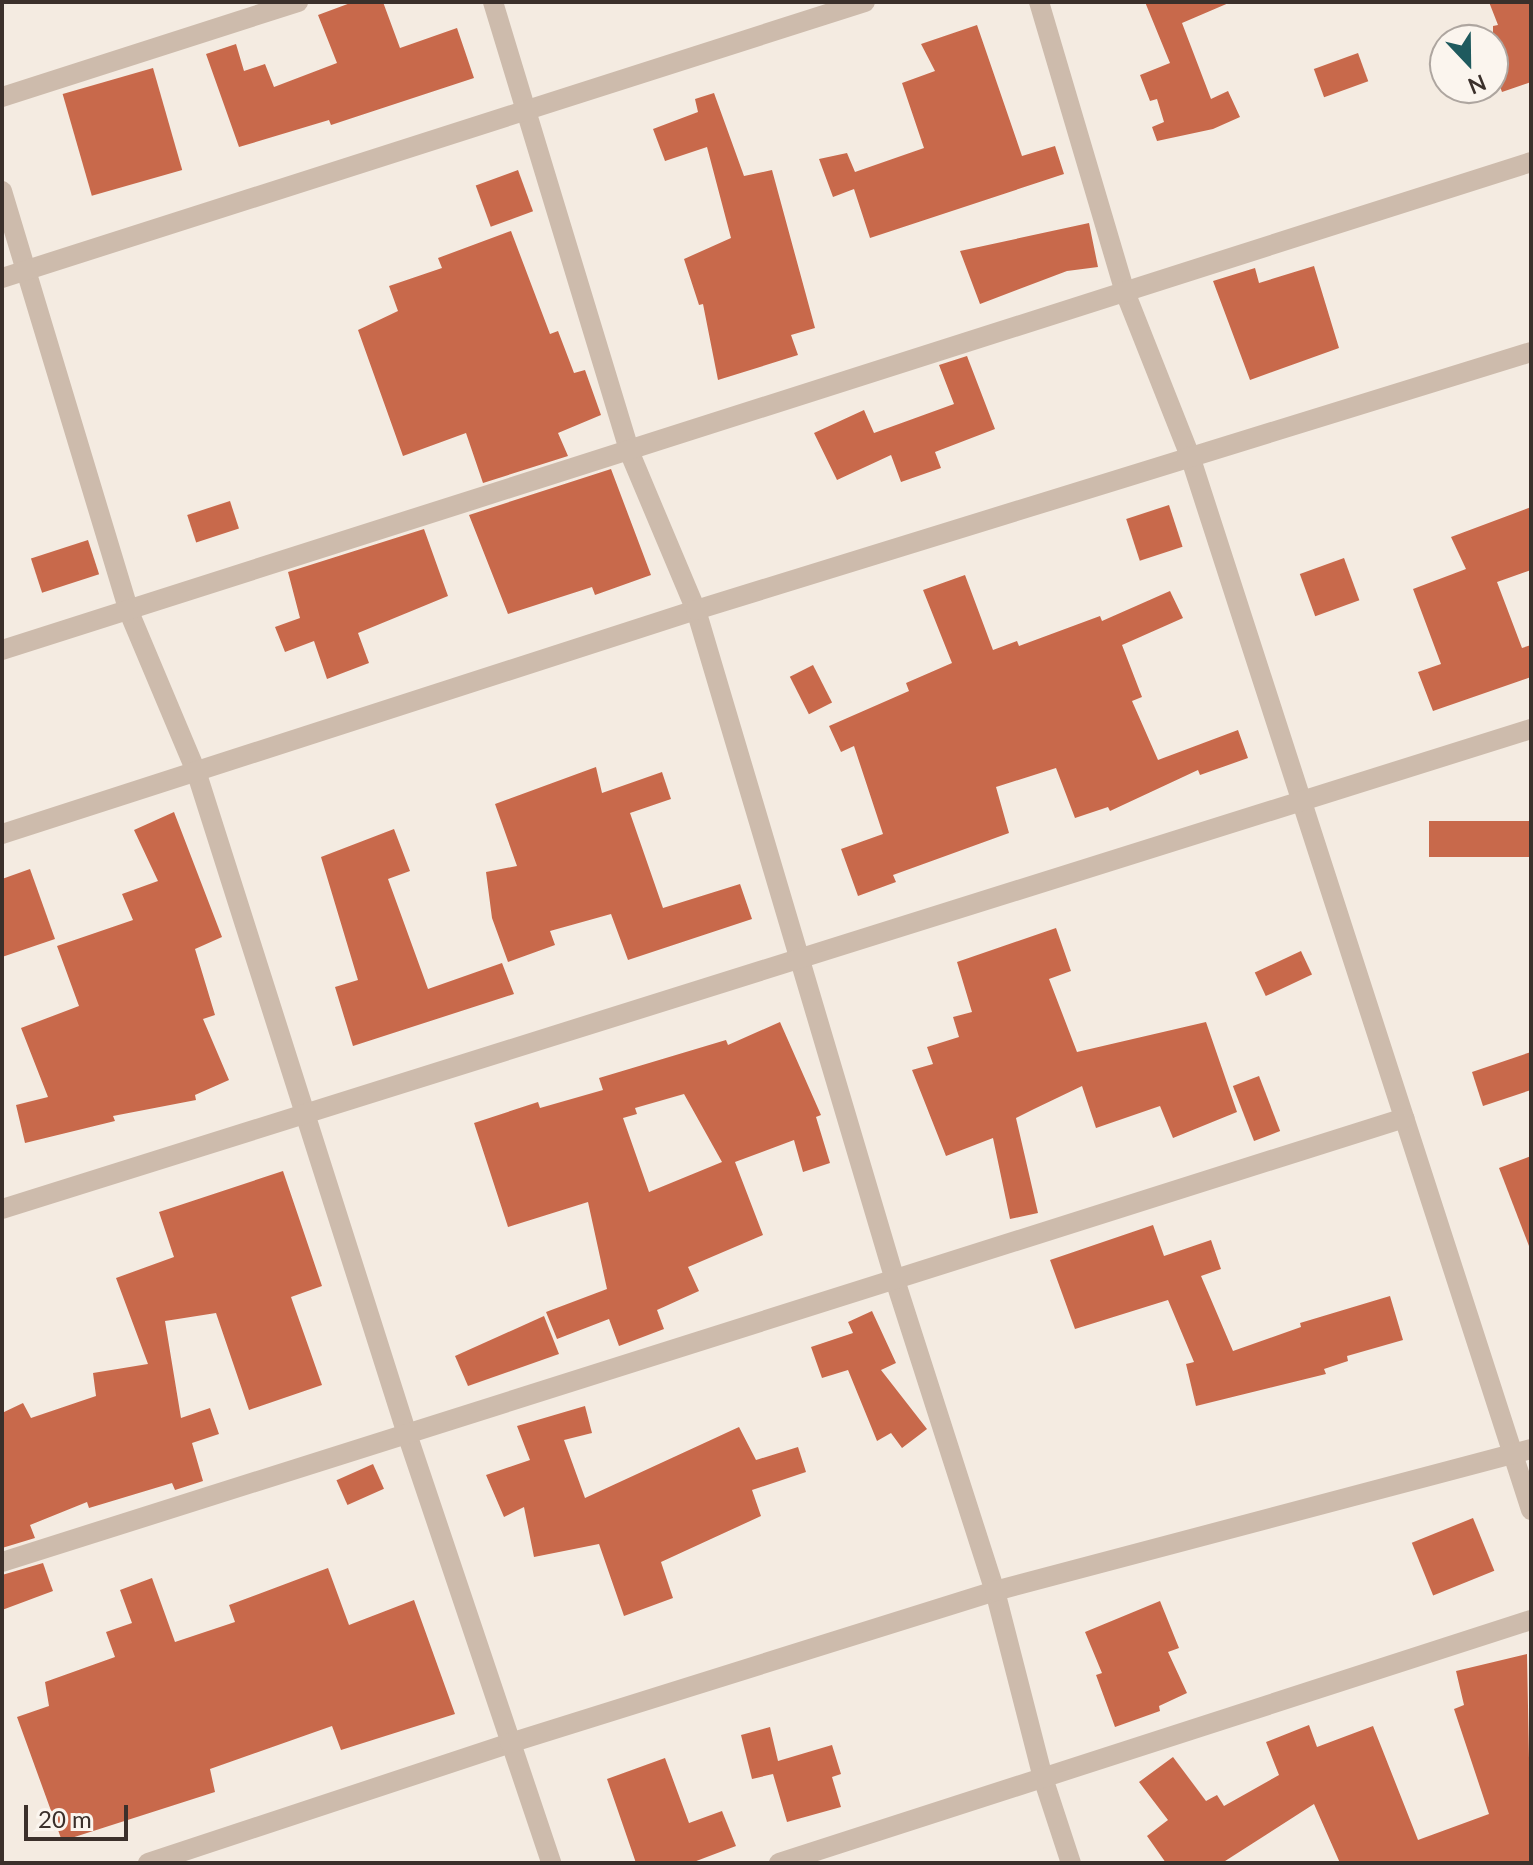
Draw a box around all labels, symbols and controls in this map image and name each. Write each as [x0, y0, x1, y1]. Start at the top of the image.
north arrow [1429, 24, 1509, 104]
text: N [1465, 69, 1490, 101]
scale bar [28, 1789, 132, 1839]
text: 20 m [38, 1804, 92, 1833]

